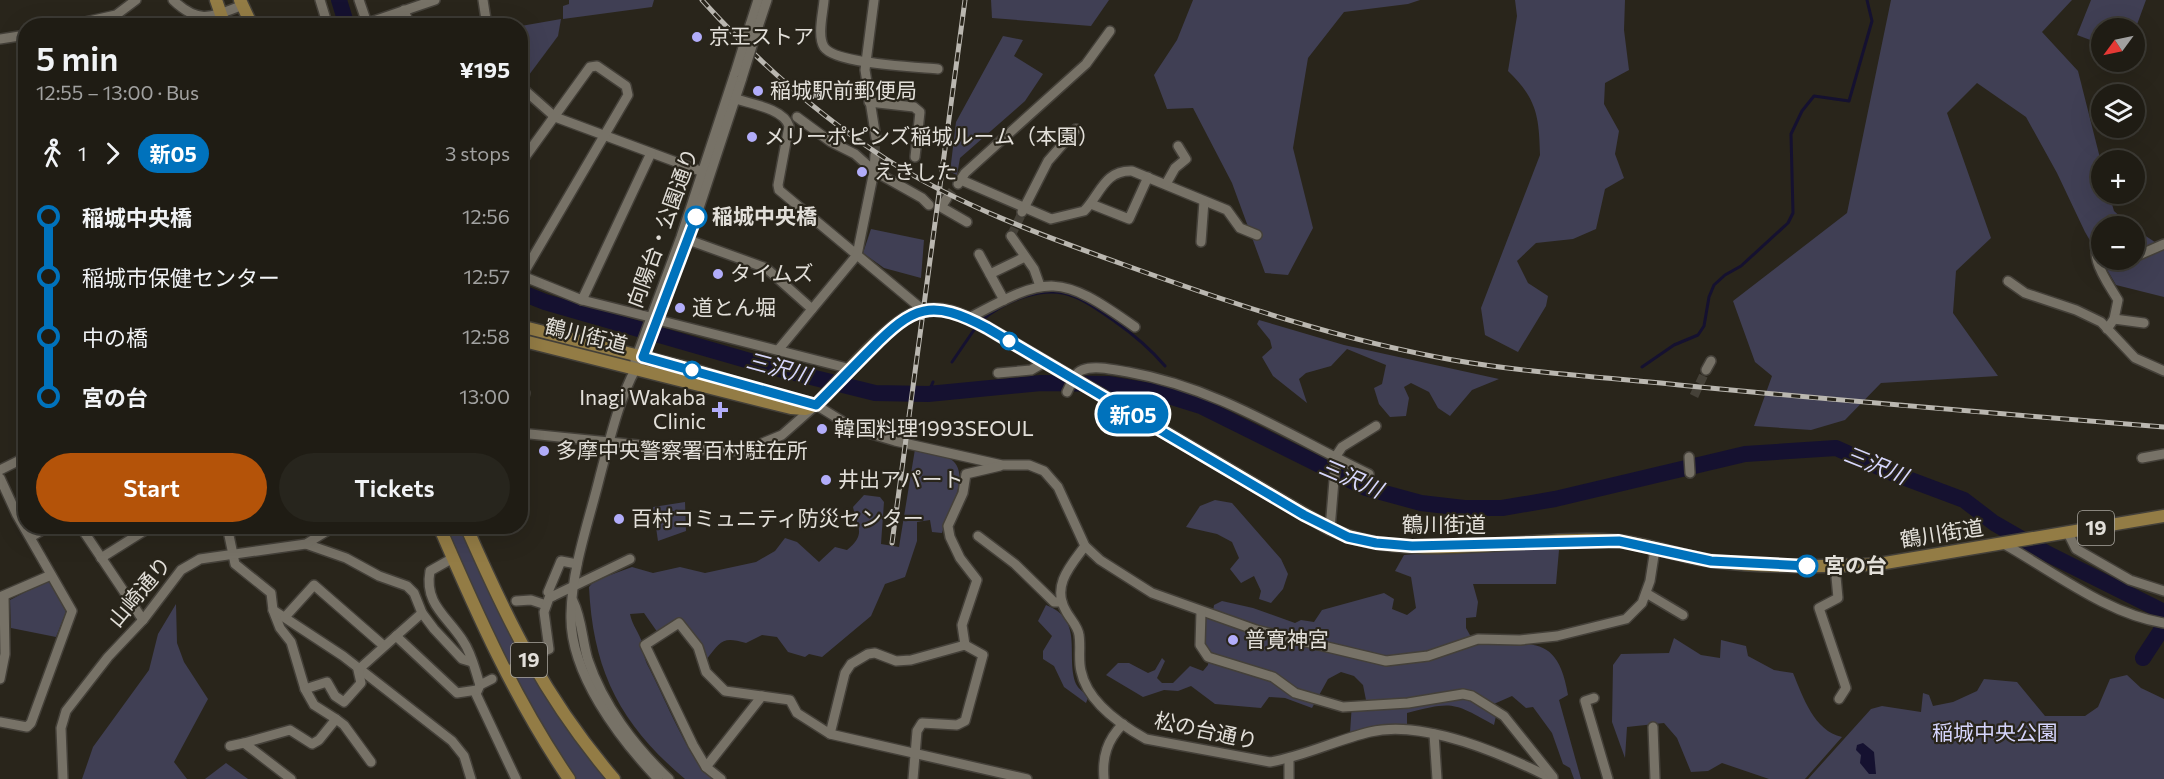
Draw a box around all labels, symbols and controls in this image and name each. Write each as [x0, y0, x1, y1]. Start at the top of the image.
north arrow [2091, 18, 2145, 72]
map controls [2091, 18, 2145, 270]
place label: 京王ストア [709, 23, 814, 48]
marker: 京王ストア [690, 30, 704, 44]
text: 5 min [36, 37, 118, 78]
text: ¥195 [460, 56, 510, 83]
place label: 稲城駅前郵便局 [770, 77, 917, 102]
text: 12:55 – 13:00 · Bus [36, 80, 199, 104]
marker: 稲城駅前郵便局 [751, 84, 765, 98]
button: layers [2091, 84, 2145, 138]
place label: メリーポピンズ稲城ルーム（本園） [764, 123, 1099, 148]
marker: メリーポピンズ稲城ルーム（本園） [745, 130, 759, 144]
icon: walk [36, 137, 69, 170]
icon: forward [96, 137, 129, 170]
text: 1 [78, 141, 87, 165]
text: 新05 [150, 141, 197, 166]
text: 3 stops [445, 141, 510, 165]
street label: 向陽台・公園通り [621, 144, 702, 311]
button: + [2091, 150, 2145, 204]
place label: えきした [874, 158, 957, 183]
marker: えきした [855, 165, 869, 179]
place label: 稲城中央橋 [712, 203, 817, 228]
text: 稲城中央橋 [82, 204, 192, 231]
text: 12:56 [462, 204, 510, 228]
marker: 稲城中央橋 [685, 206, 707, 228]
button: − [2091, 216, 2145, 270]
place label: タイムズ [730, 260, 814, 285]
text: 稲城市保健センター [82, 264, 280, 291]
text: 12:57 [464, 264, 510, 288]
marker: タイムズ [711, 267, 725, 281]
place label: 道とん堀 [692, 294, 776, 319]
marker: 道とん堀 [673, 301, 687, 315]
street label: 鶴川街道 [543, 312, 630, 357]
text: 中の橋 [82, 324, 148, 351]
text: 12:58 [462, 324, 510, 348]
unlabelled marker [1000, 332, 1018, 350]
water label: 三沢川 [744, 346, 816, 390]
unlabelled marker [683, 361, 701, 379]
text: 宮の台 [82, 384, 148, 411]
text: 13:00 [459, 384, 510, 408]
place label: Inagi Wakaba Clinic [579, 384, 706, 433]
line badge: 新05 [1098, 394, 1168, 434]
marker: Inagi Wakaba Clinic [711, 401, 729, 419]
text: 新05 [1109, 402, 1157, 427]
place label: 韓国料理1993SEOUL [834, 415, 1034, 440]
marker: 韓国料理1993SEOUL [815, 422, 829, 436]
place label: 多摩中央警察署百村駐在所 [556, 437, 808, 462]
water label: 三沢川 [1841, 440, 1914, 490]
marker: 多摩中央警察署百村駐在所 [537, 444, 551, 458]
water label: 三沢川 [1316, 452, 1389, 504]
button: Start [36, 453, 267, 522]
button: Tickets [279, 453, 510, 522]
place label: 井出アパート [838, 466, 964, 491]
marker: 井出アパート [819, 473, 833, 487]
place label: 百村コミュニティ防災センター [631, 505, 924, 530]
street label: 鶴川街道 [1402, 511, 1486, 536]
road number: 19 [2078, 511, 2114, 545]
marker: 百村コミュニティ防災センター [612, 512, 626, 526]
street label: 鶴川街道 [1898, 514, 1985, 551]
street label: 山崎通り [102, 551, 175, 631]
place label: 宮の台 [1824, 552, 1887, 577]
marker: 宮の台 [1796, 555, 1818, 577]
place label: 普寛神宮 [1245, 626, 1329, 651]
marker: 普寛神宮 [1226, 633, 1240, 647]
road number: 19 [511, 643, 547, 677]
street label: 松の台通り [1152, 706, 1260, 753]
park label: 稲城中央公園 [1932, 719, 2058, 744]

